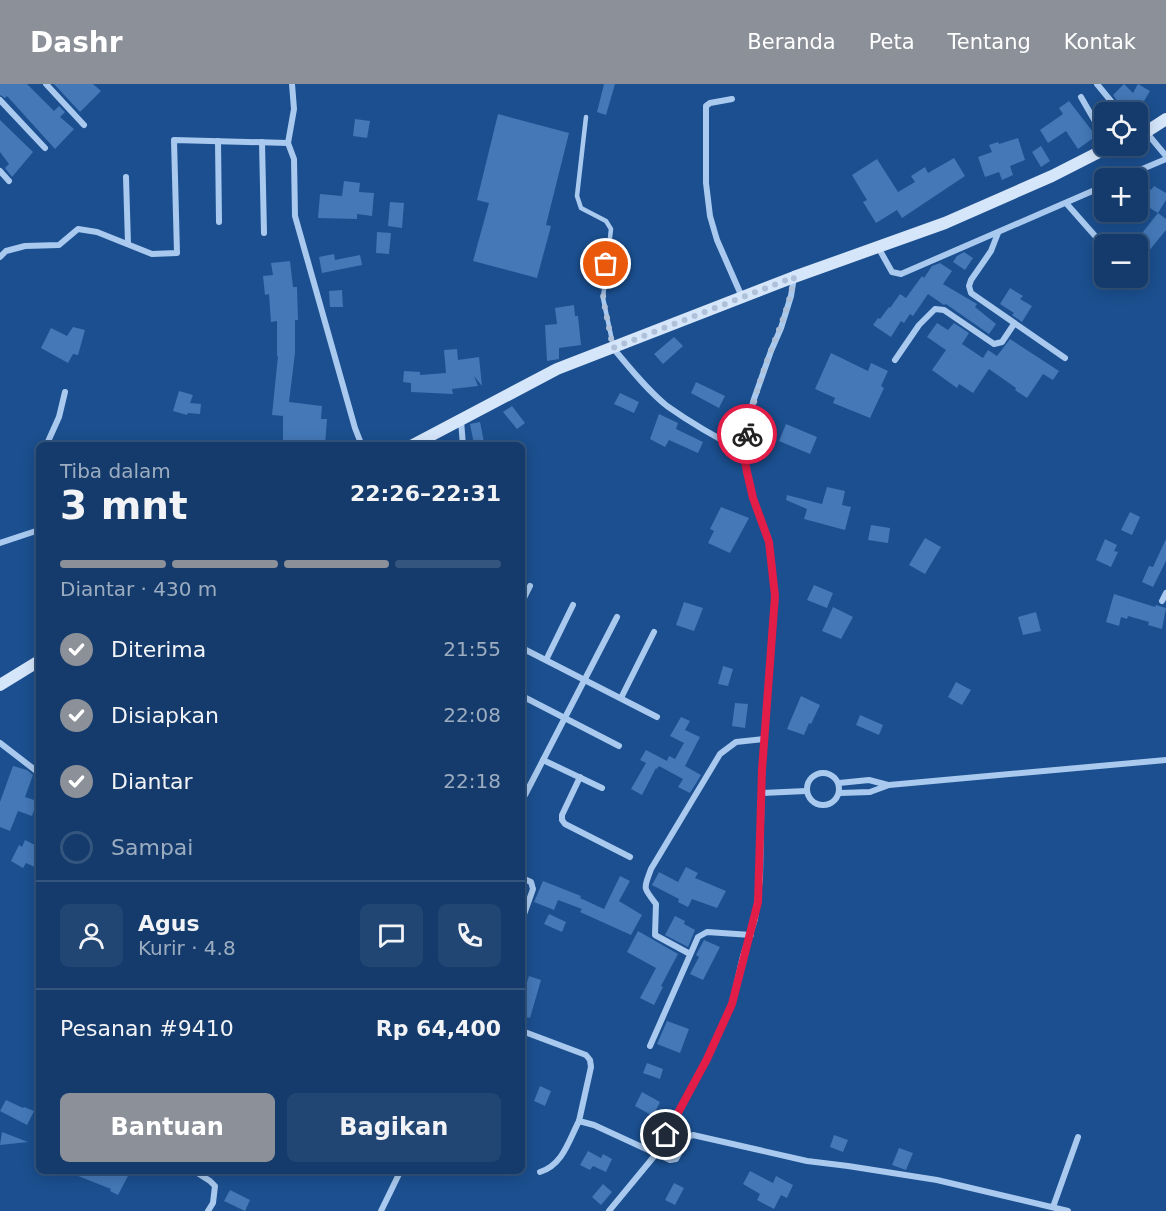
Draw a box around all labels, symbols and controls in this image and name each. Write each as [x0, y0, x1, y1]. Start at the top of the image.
text: Dashr [30, 26, 123, 59]
text: Beranda [747, 30, 836, 54]
text: Peta [869, 30, 915, 54]
text: Tentang [948, 30, 1031, 54]
text: Kontak [1064, 30, 1136, 54]
map controls [1094, 102, 1148, 288]
button: locate [1094, 102, 1148, 156]
button: + [1094, 168, 1148, 222]
button: − [1094, 234, 1148, 288]
pin [580, 238, 631, 289]
icon: bag [589, 247, 622, 280]
courier [717, 404, 777, 464]
icon: bike [731, 418, 764, 451]
text: Tiba dalam [60, 459, 171, 483]
text: 22:26–22:31 [350, 481, 501, 506]
text: 3 mnt [60, 483, 188, 528]
text: Diantar · 430 m [60, 577, 217, 601]
icon: check [60, 633, 93, 666]
text: Diterima [111, 637, 206, 662]
text: 21:55 [443, 637, 501, 661]
icon: check [60, 699, 93, 732]
text: Disiapkan [111, 703, 219, 728]
text: 22:08 [443, 703, 501, 727]
icon: check [60, 765, 93, 798]
text: Diantar [111, 769, 193, 794]
text: 22:18 [443, 769, 501, 793]
text: Sampai [111, 835, 193, 860]
button: person [60, 904, 123, 967]
button: chat [360, 904, 423, 967]
button: phone [438, 904, 501, 967]
text: Agus [138, 911, 200, 936]
text: Kurir · 4.8 [138, 936, 236, 960]
text: Pesanan #9410 [60, 1016, 234, 1041]
text: Rp 64,400 [376, 1016, 501, 1041]
button: Bantuan [60, 1093, 275, 1162]
button: Bagikan [287, 1093, 501, 1162]
pin [640, 1109, 691, 1160]
icon: home [649, 1118, 682, 1151]

